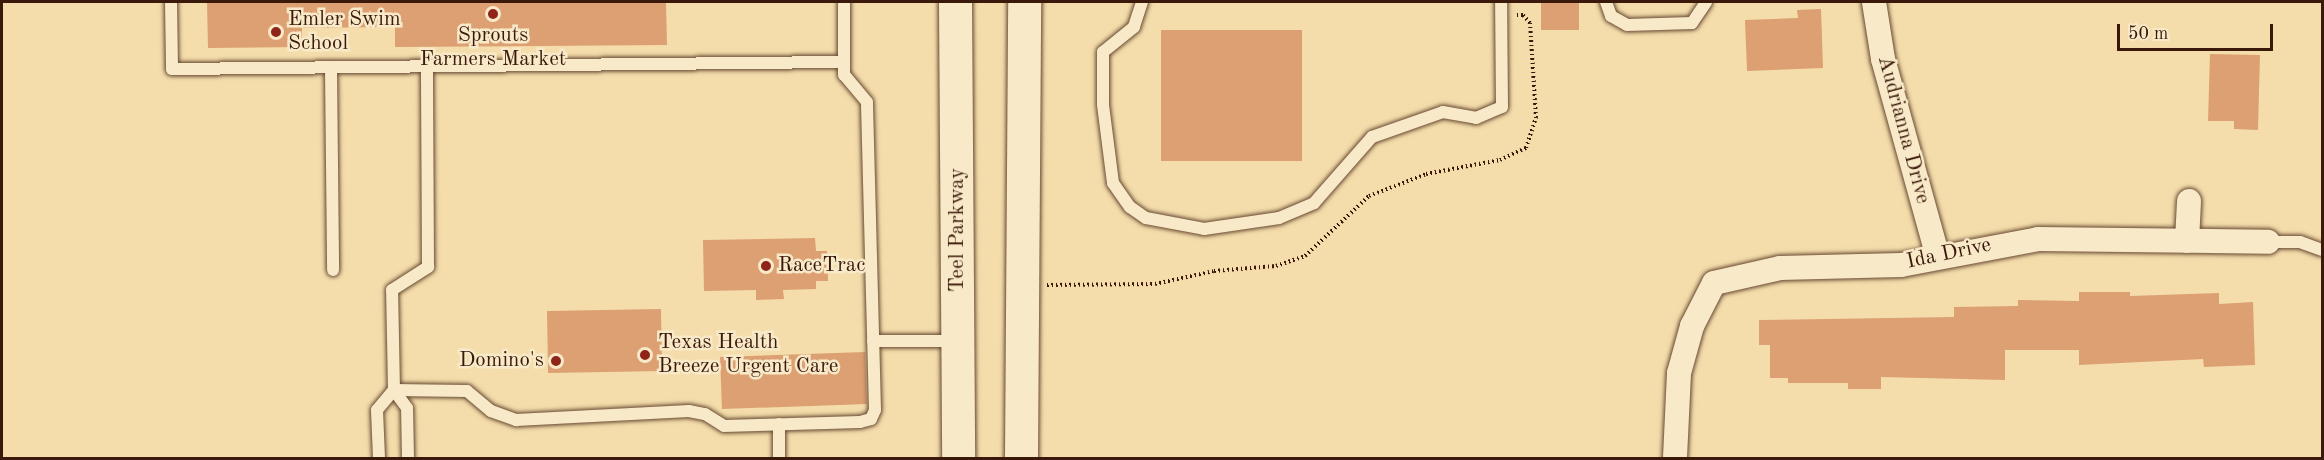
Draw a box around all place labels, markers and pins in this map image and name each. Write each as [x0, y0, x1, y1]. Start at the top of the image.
place label: Emler Swim School [288, 7, 401, 57]
marker: Sprouts Farmers Market [486, 7, 500, 21]
place label: Sprouts Farmers Market [420, 23, 566, 73]
marker: Emler Swim School [269, 25, 283, 39]
place label: RaceTrac [778, 253, 865, 279]
marker: RaceTrac [759, 259, 773, 273]
place label: Texas Health Breeze Urgent Care [658, 330, 838, 380]
marker: Texas Health Breeze Urgent Care [636, 346, 654, 364]
place label: Domino's [459, 348, 544, 374]
marker: Domino's [549, 354, 563, 368]

